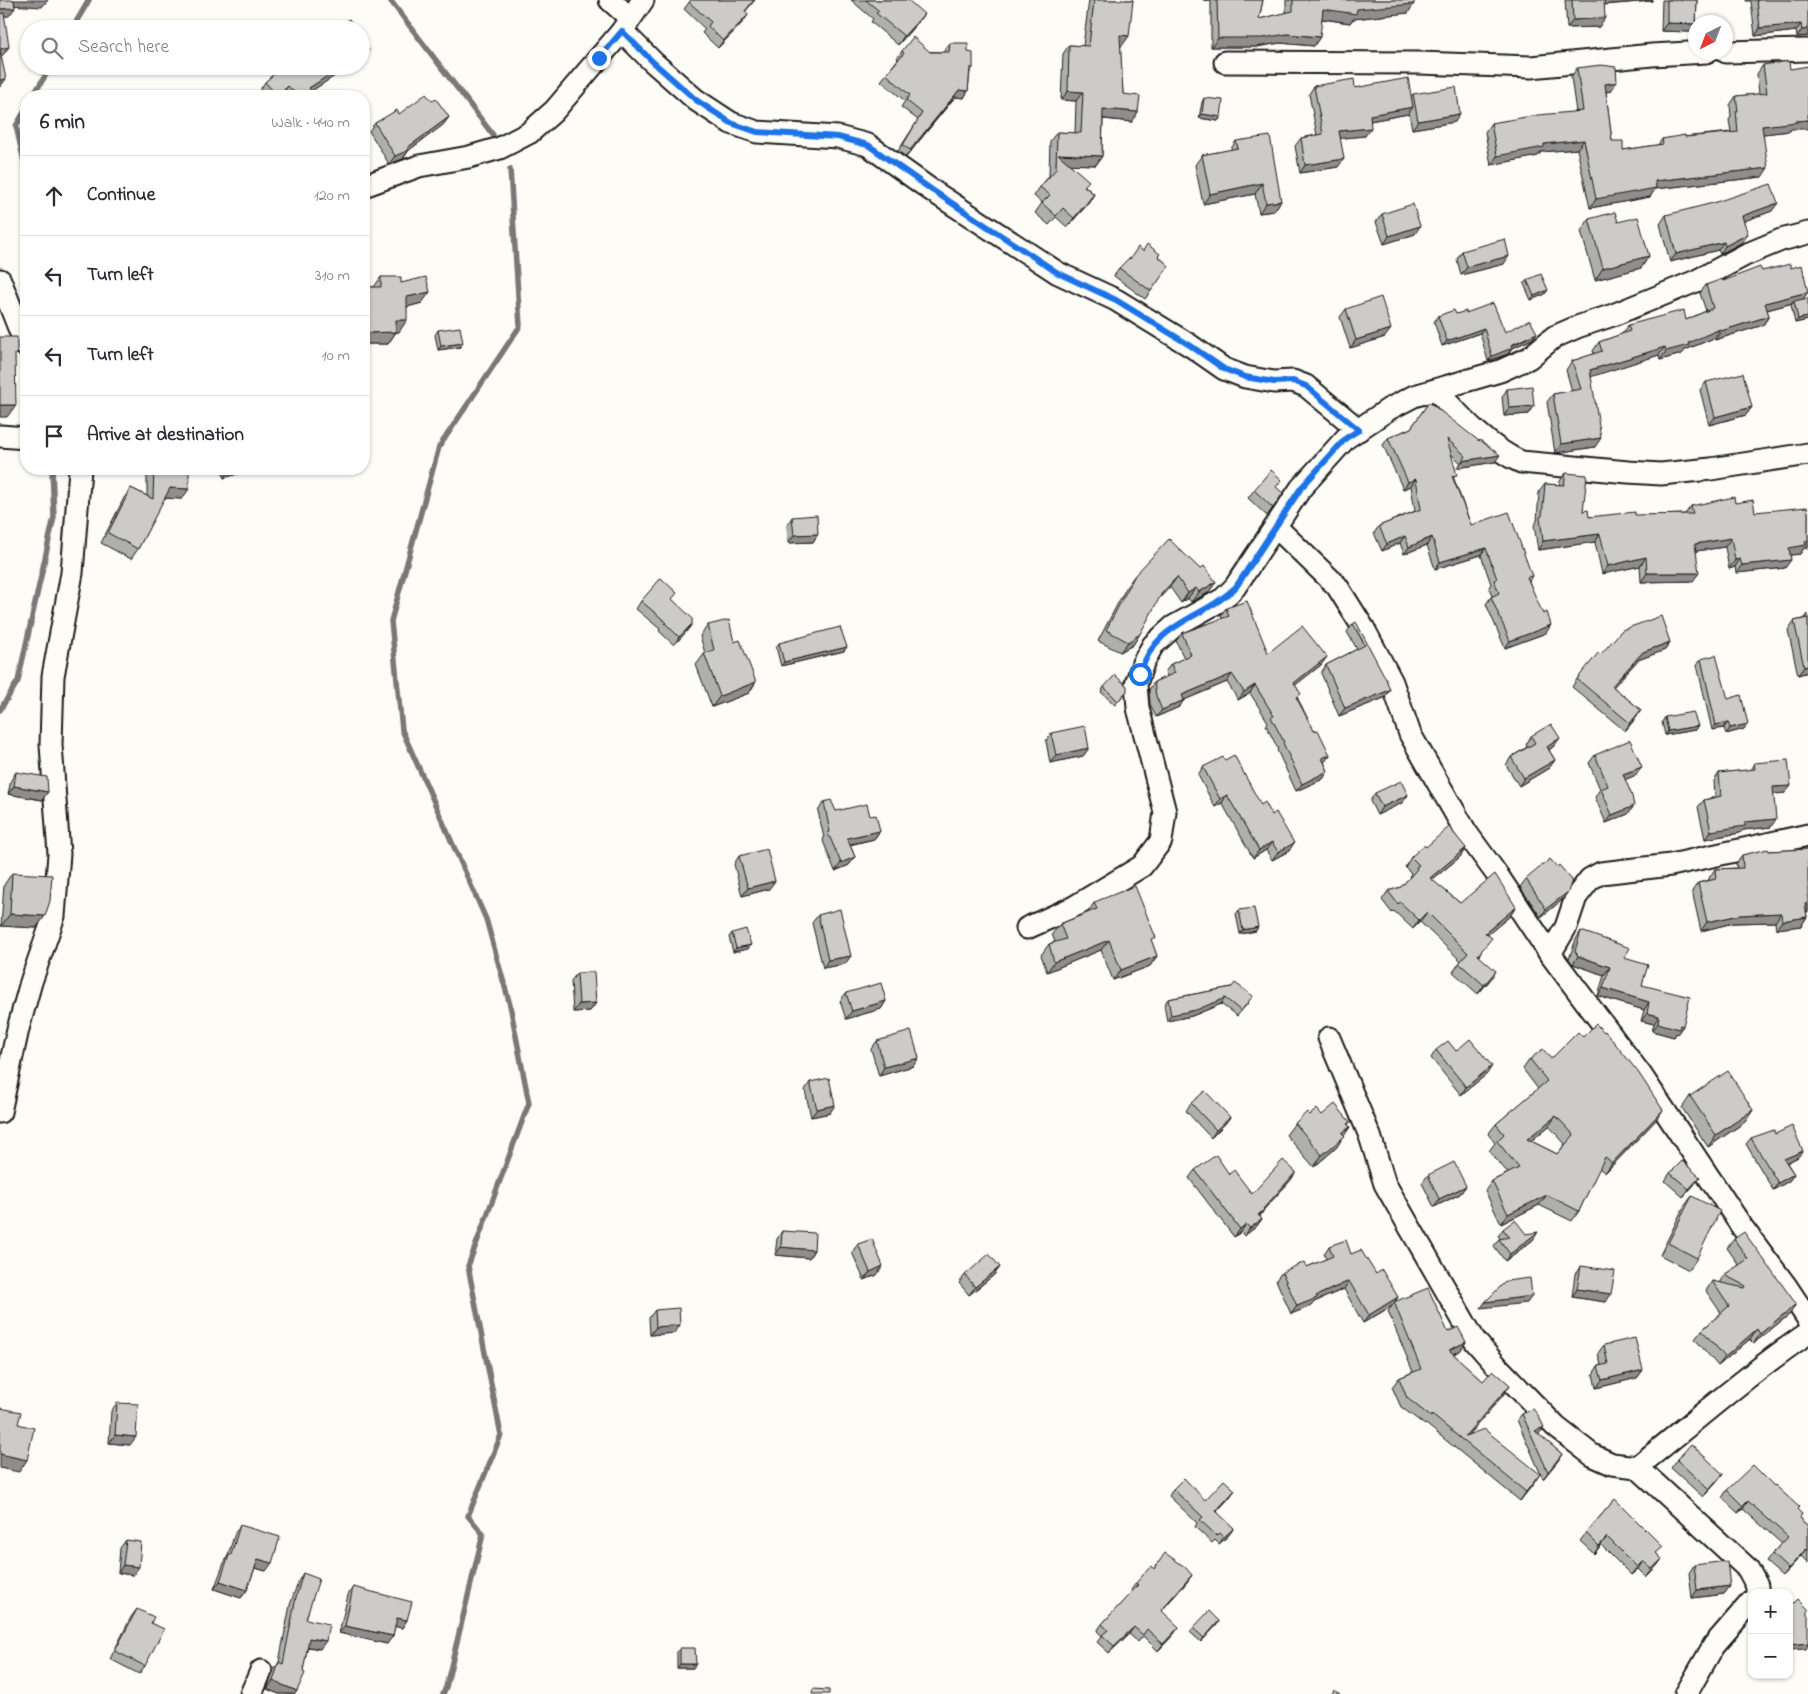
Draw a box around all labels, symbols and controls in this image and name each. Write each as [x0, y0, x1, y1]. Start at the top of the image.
north arrow [1688, 15, 1733, 60]
search box [20, 20, 370, 75]
icon: search [38, 34, 66, 62]
text: Search here [78, 34, 169, 61]
route end [588, 47, 611, 70]
text: 6 min [40, 108, 85, 138]
text: Walk · 440 m [271, 111, 350, 135]
icon: ahead [40, 182, 68, 210]
text: Continue [87, 182, 155, 209]
text: 120 m [314, 184, 350, 208]
icon: left [40, 262, 68, 290]
text: Turn left [87, 262, 154, 289]
text: 310 m [315, 264, 350, 288]
icon: left [40, 342, 68, 370]
text: Turn left [87, 342, 154, 369]
text: 10 m [322, 344, 350, 368]
icon: arrive [40, 422, 68, 450]
text: Arrive at destination [87, 422, 244, 449]
route start [1129, 663, 1152, 686]
map controls [1748, 1589, 1793, 1679]
button: + [1748, 1589, 1793, 1634]
button: − [1748, 1634, 1793, 1679]

